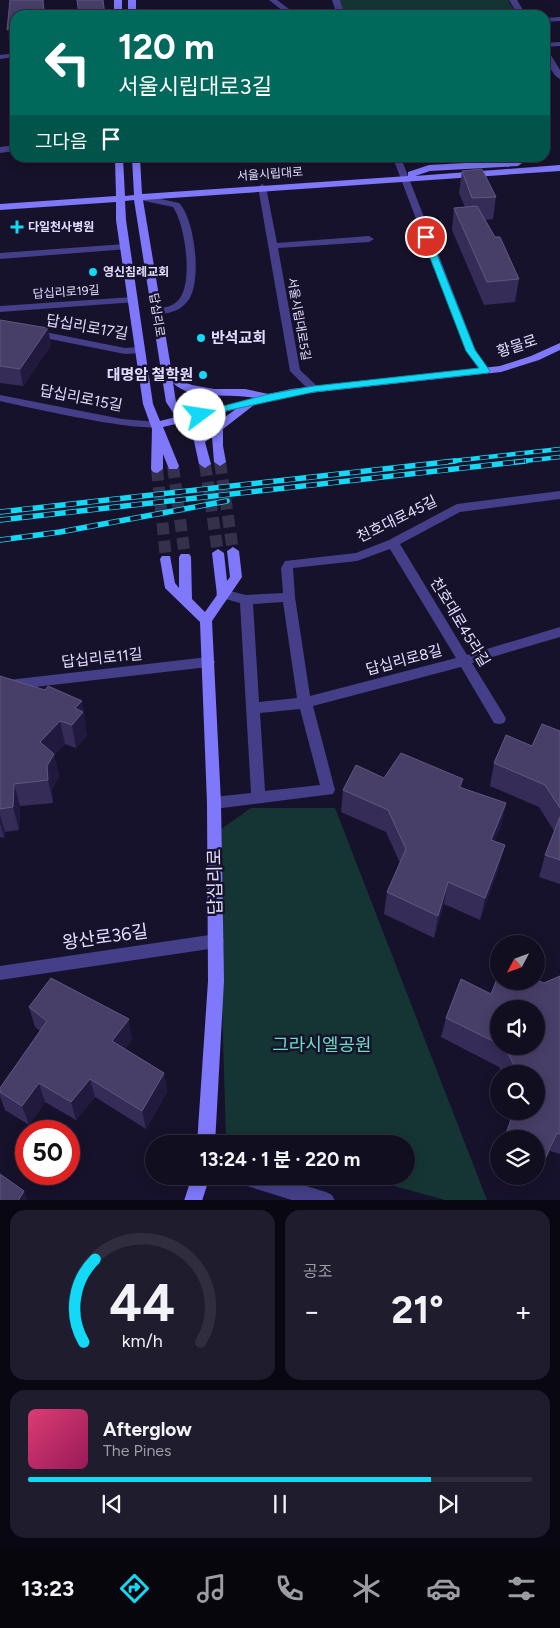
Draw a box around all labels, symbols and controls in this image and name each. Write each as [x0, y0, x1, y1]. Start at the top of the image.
text: 120 m [118, 26, 215, 68]
icon: left [35, 30, 100, 95]
text: 서울시립대로3길 [118, 73, 272, 100]
icon: arrive [97, 125, 125, 153]
text: 그다음 [35, 130, 87, 153]
street label: 서울시립대로 [236, 165, 304, 183]
pin [405, 216, 447, 258]
marker: 다일천사병원 [10, 220, 24, 234]
place label: 다일천사병원 [28, 220, 94, 234]
icon: arrive [412, 223, 440, 251]
place label: 영신침례교회 [103, 265, 169, 279]
marker: 영신침례교회 [87, 266, 99, 278]
street label: 서울시립대로5길 [285, 276, 313, 362]
street label: 답십리로19길 [32, 283, 100, 301]
street label: 답십리로 [147, 292, 167, 338]
street label: 답십리로17길 [44, 311, 130, 343]
place label: 반석교회 [211, 329, 266, 347]
street label: 황물로 [495, 331, 539, 361]
marker: 반석교회 [195, 332, 207, 344]
place label: 대명암 철학원 [107, 366, 193, 384]
marker: 대명암 철학원 [197, 369, 209, 381]
street label: 답십리로15길 [38, 381, 124, 415]
position arrow [173, 388, 225, 440]
street label: 천호대로45길 [354, 492, 440, 546]
street label: 천호대로45라길 [426, 574, 494, 670]
street label: 답십리로8길 [364, 641, 444, 679]
street label: 답십리로11길 [61, 645, 143, 671]
street label: 답십리로 [203, 849, 227, 915]
street label: 왕산로36길 [61, 920, 149, 954]
north arrow [490, 935, 545, 990]
map controls [490, 935, 545, 1185]
button: sound [490, 1000, 545, 1055]
park label: 그라시엘공원 [272, 1034, 372, 1056]
button: search [490, 1065, 545, 1120]
speed limit sign: 50 [15, 1120, 80, 1185]
button: layers [490, 1130, 545, 1185]
text: 13:24 · 1 분 · 220 m [200, 1148, 360, 1171]
text: 공조 [303, 1262, 332, 1281]
text: 44 [110, 1272, 175, 1334]
text: 21° [391, 1287, 444, 1333]
text: − [303, 1294, 320, 1328]
text: + [515, 1294, 532, 1328]
text: km/h [122, 1330, 163, 1351]
text: Afterglow [103, 1418, 192, 1441]
text: The Pines [103, 1441, 172, 1460]
icon: previous [98, 1490, 126, 1518]
icon: pause [266, 1490, 294, 1518]
icon: next [434, 1490, 462, 1518]
icon: directions [117, 1571, 152, 1606]
icon: music [194, 1571, 229, 1606]
icon: phone [272, 1571, 307, 1606]
icon: climate [349, 1571, 384, 1606]
icon: car [426, 1571, 461, 1606]
icon: filters [504, 1571, 539, 1606]
text: 13:23 [21, 1575, 74, 1602]

